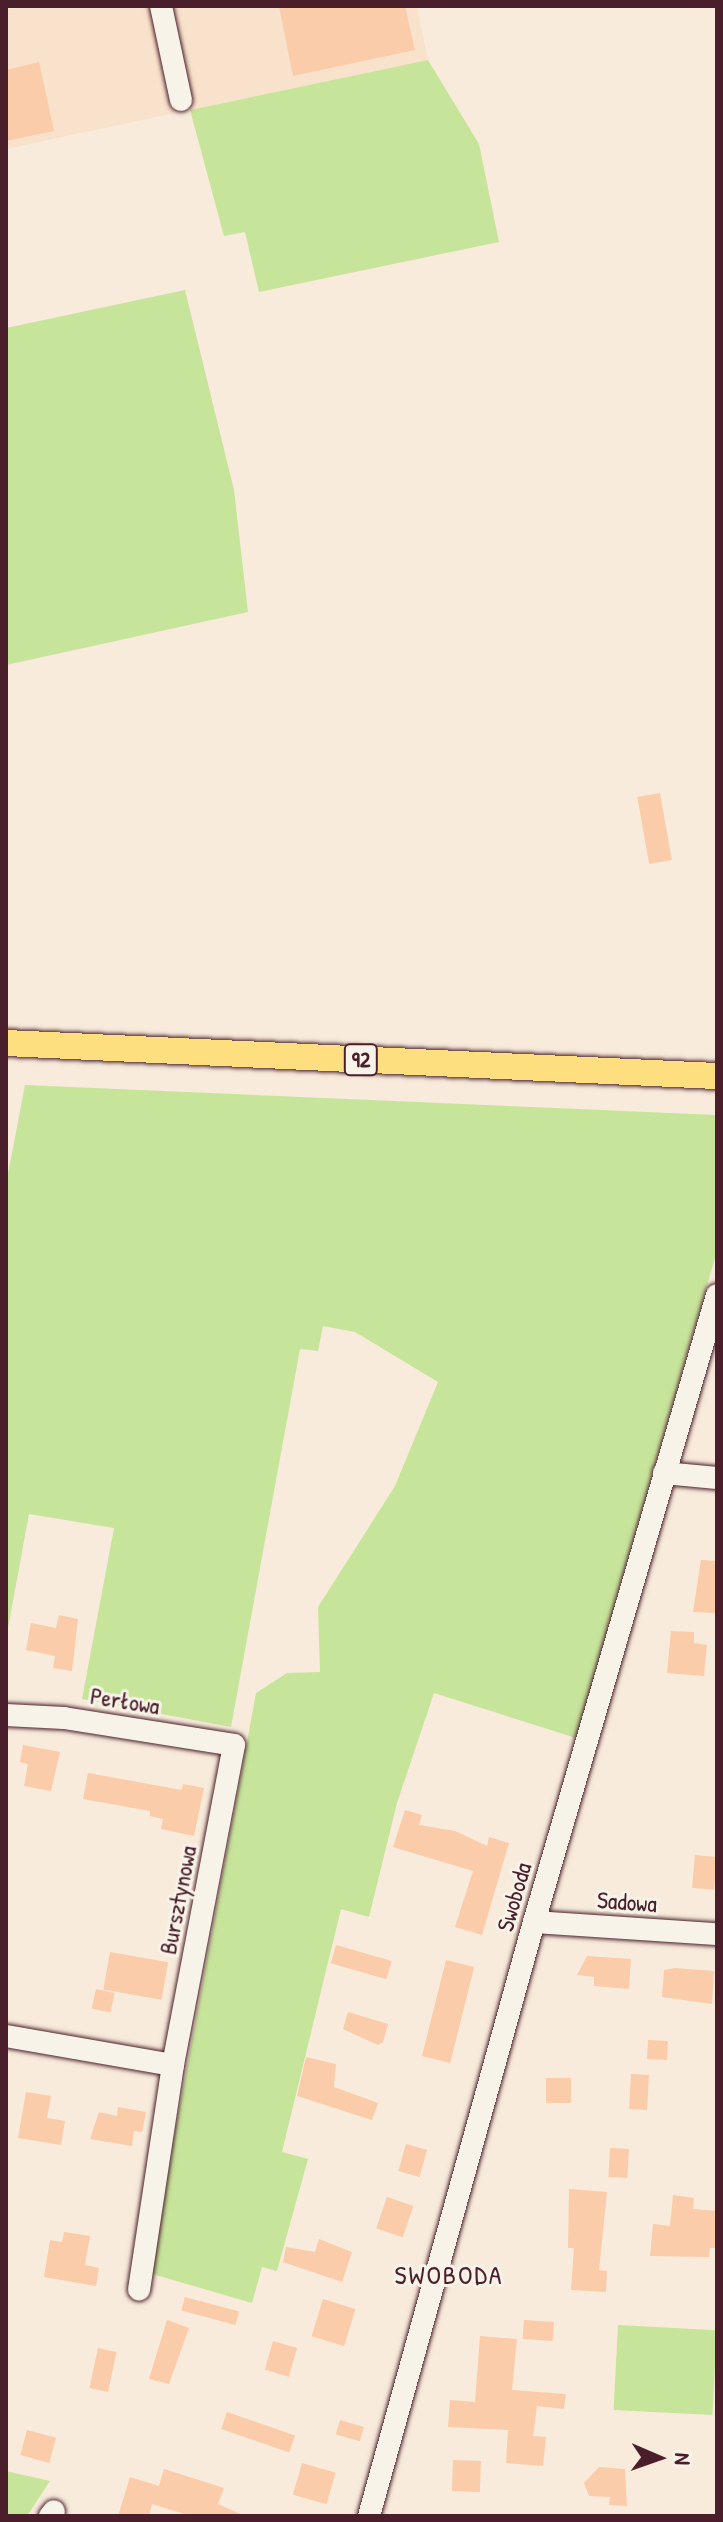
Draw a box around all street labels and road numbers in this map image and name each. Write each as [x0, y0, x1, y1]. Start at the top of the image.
road number: 92 [343, 1042, 379, 1078]
street label: Perłowa [88, 1681, 162, 1721]
street label: Bursztynowa [153, 1843, 203, 1957]
street label: Swoboda [490, 1859, 538, 1935]
street label: Sadowa [596, 1886, 658, 1918]

